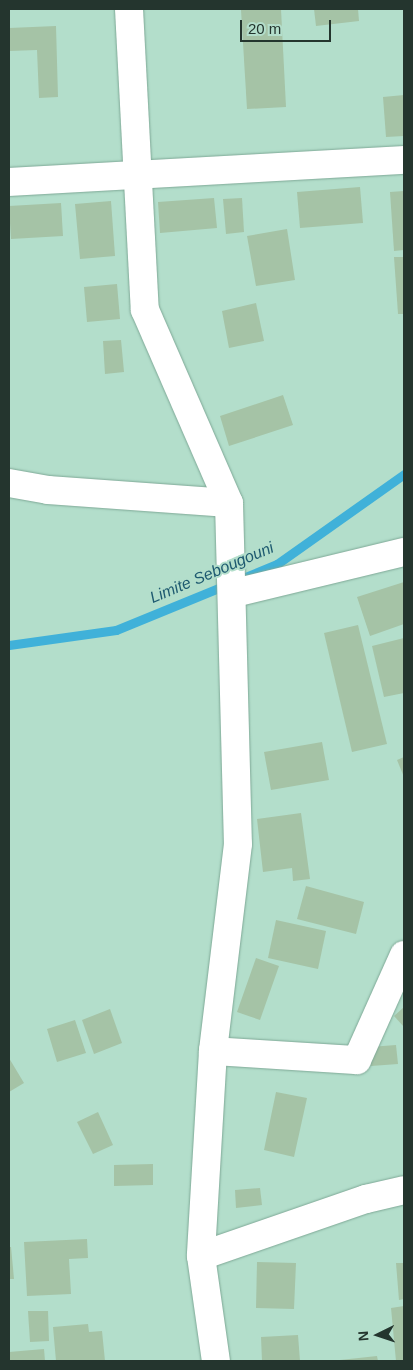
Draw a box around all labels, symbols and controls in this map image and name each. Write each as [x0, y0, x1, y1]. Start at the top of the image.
scale bar [243, 10, 334, 42]
text: 20 m [248, 20, 281, 37]
water label: Limite Sebougouni [147, 538, 277, 608]
north arrow [353, 1310, 403, 1360]
text: N [355, 1330, 371, 1342]

